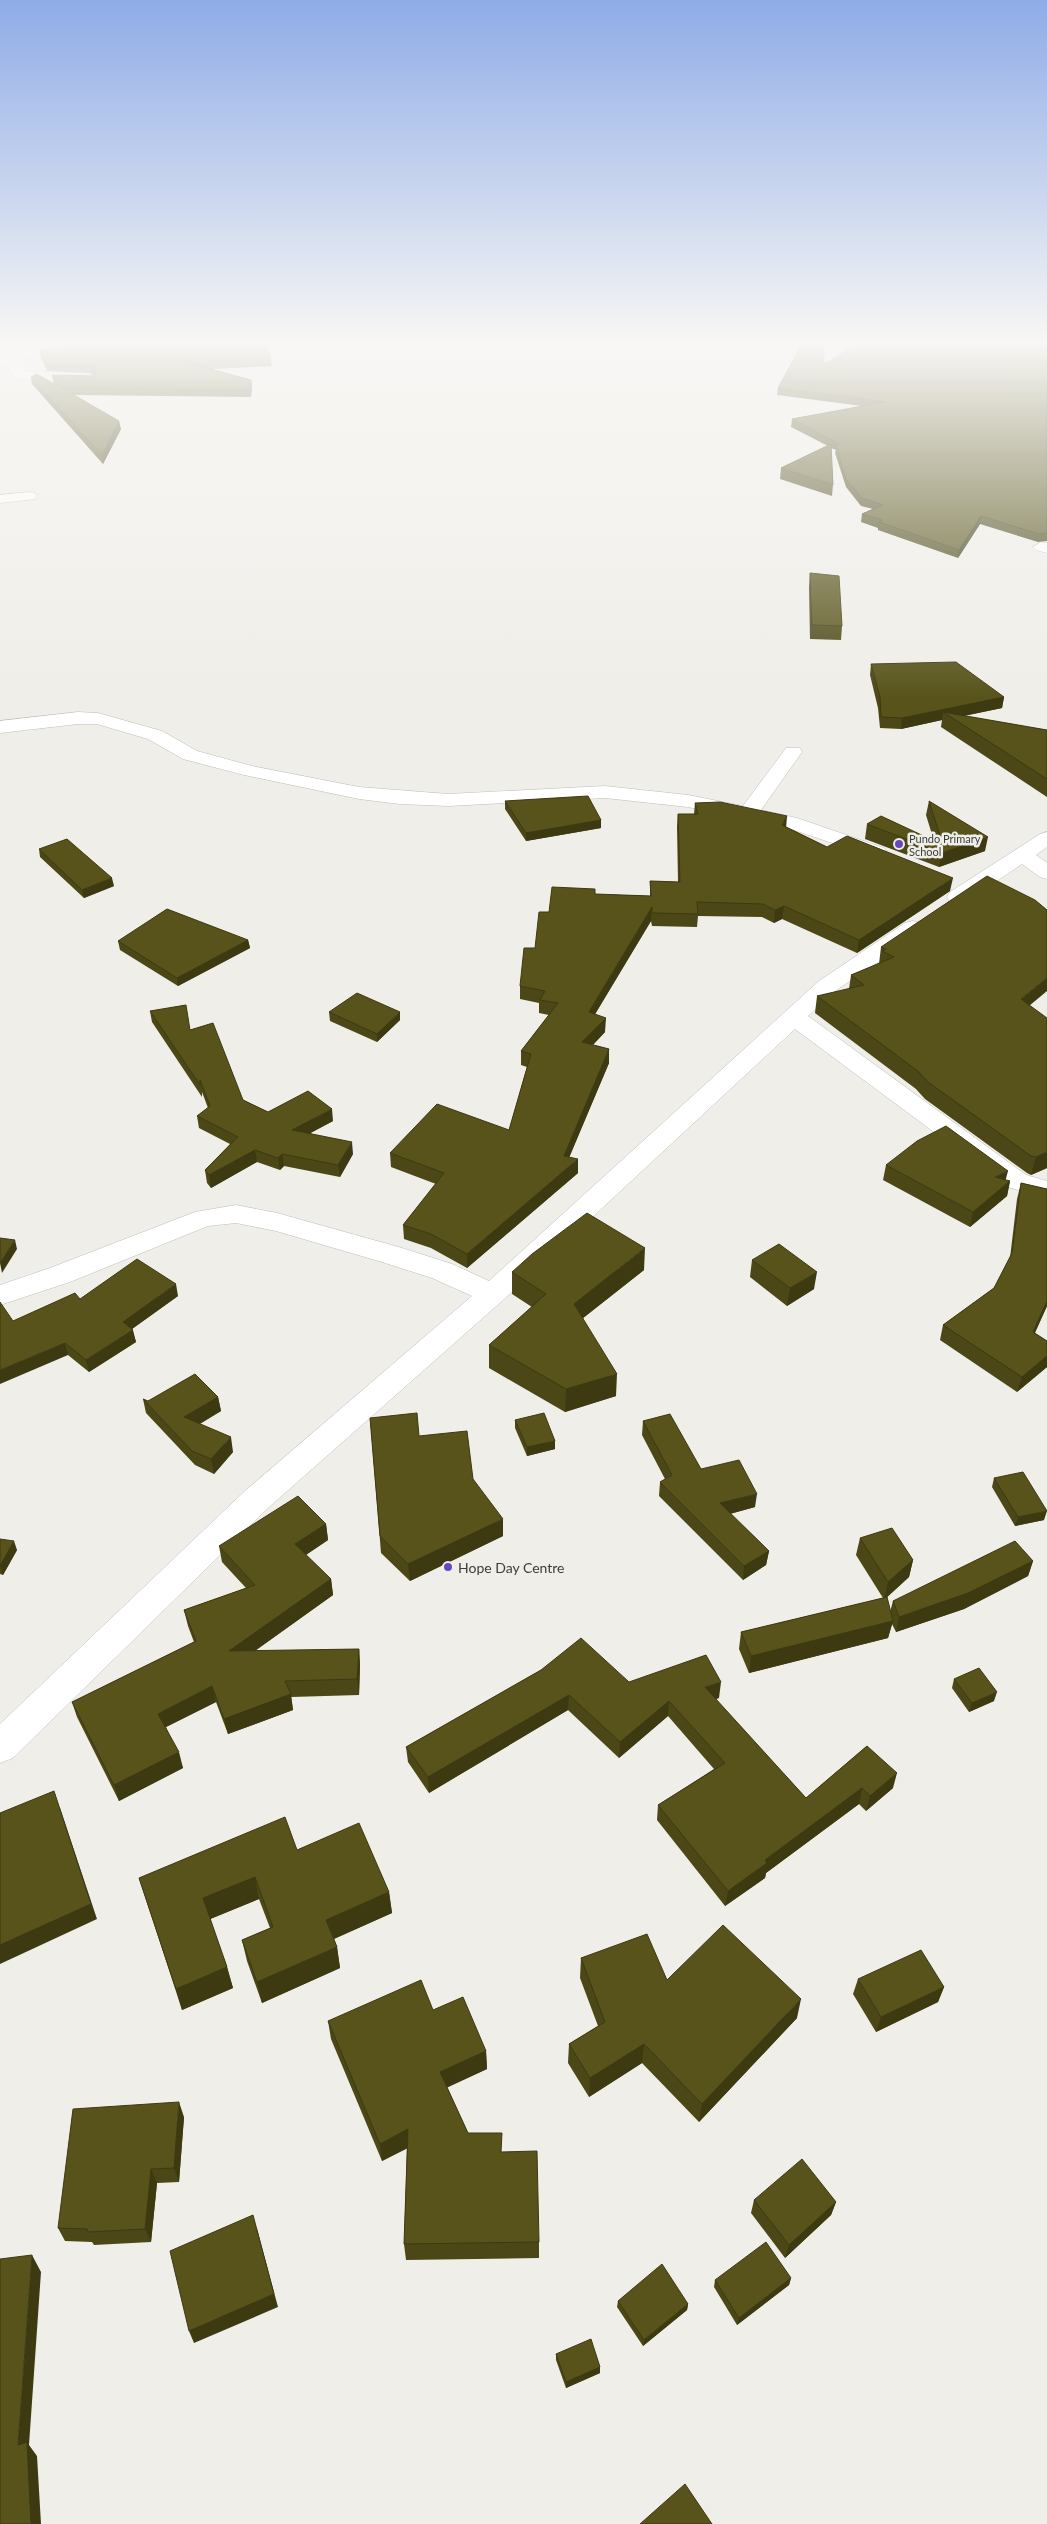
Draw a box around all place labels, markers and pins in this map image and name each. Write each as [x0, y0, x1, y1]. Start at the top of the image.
place label: Pundo Primary School [909, 832, 981, 858]
marker: Pundo Primary School [893, 838, 905, 850]
place label: Hope Day Centre [458, 1559, 564, 1576]
marker: Hope Day Centre [442, 1561, 454, 1573]

